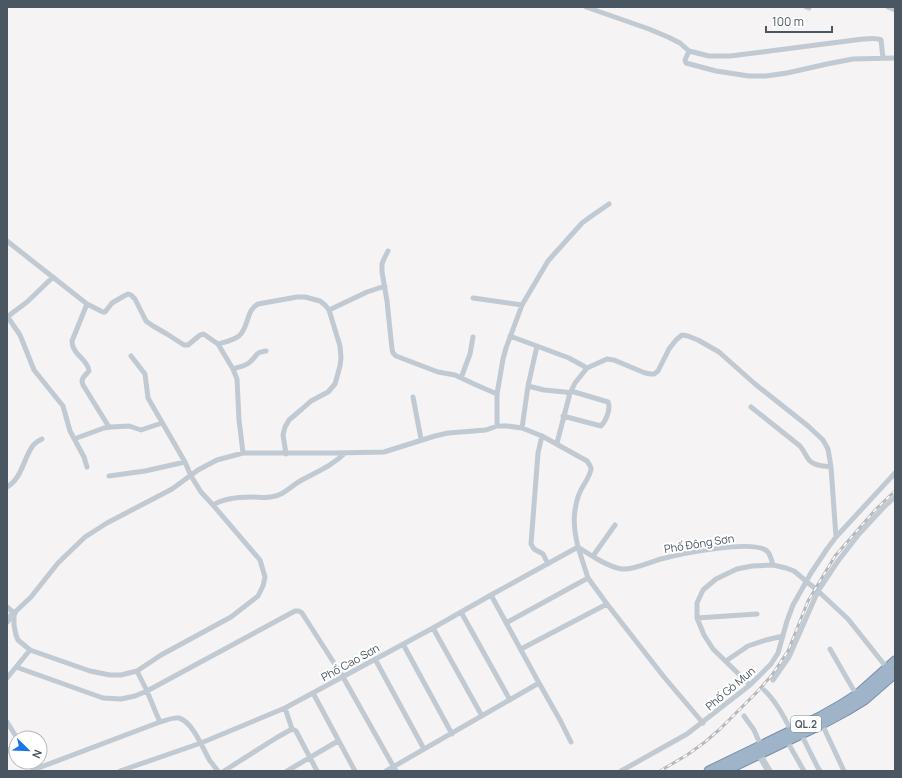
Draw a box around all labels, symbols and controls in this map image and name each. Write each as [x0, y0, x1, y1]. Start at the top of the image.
scale bar [766, 8, 832, 34]
text: 100 m [772, 13, 804, 30]
street label: Phố Đông Sơn [663, 530, 735, 556]
street label: Phố Cao Sơn [318, 640, 382, 684]
street label: Phố Gò Mun [702, 663, 758, 713]
road number: QL.2 [791, 716, 821, 732]
north arrow [8, 730, 48, 770]
text: N [29, 748, 46, 761]

